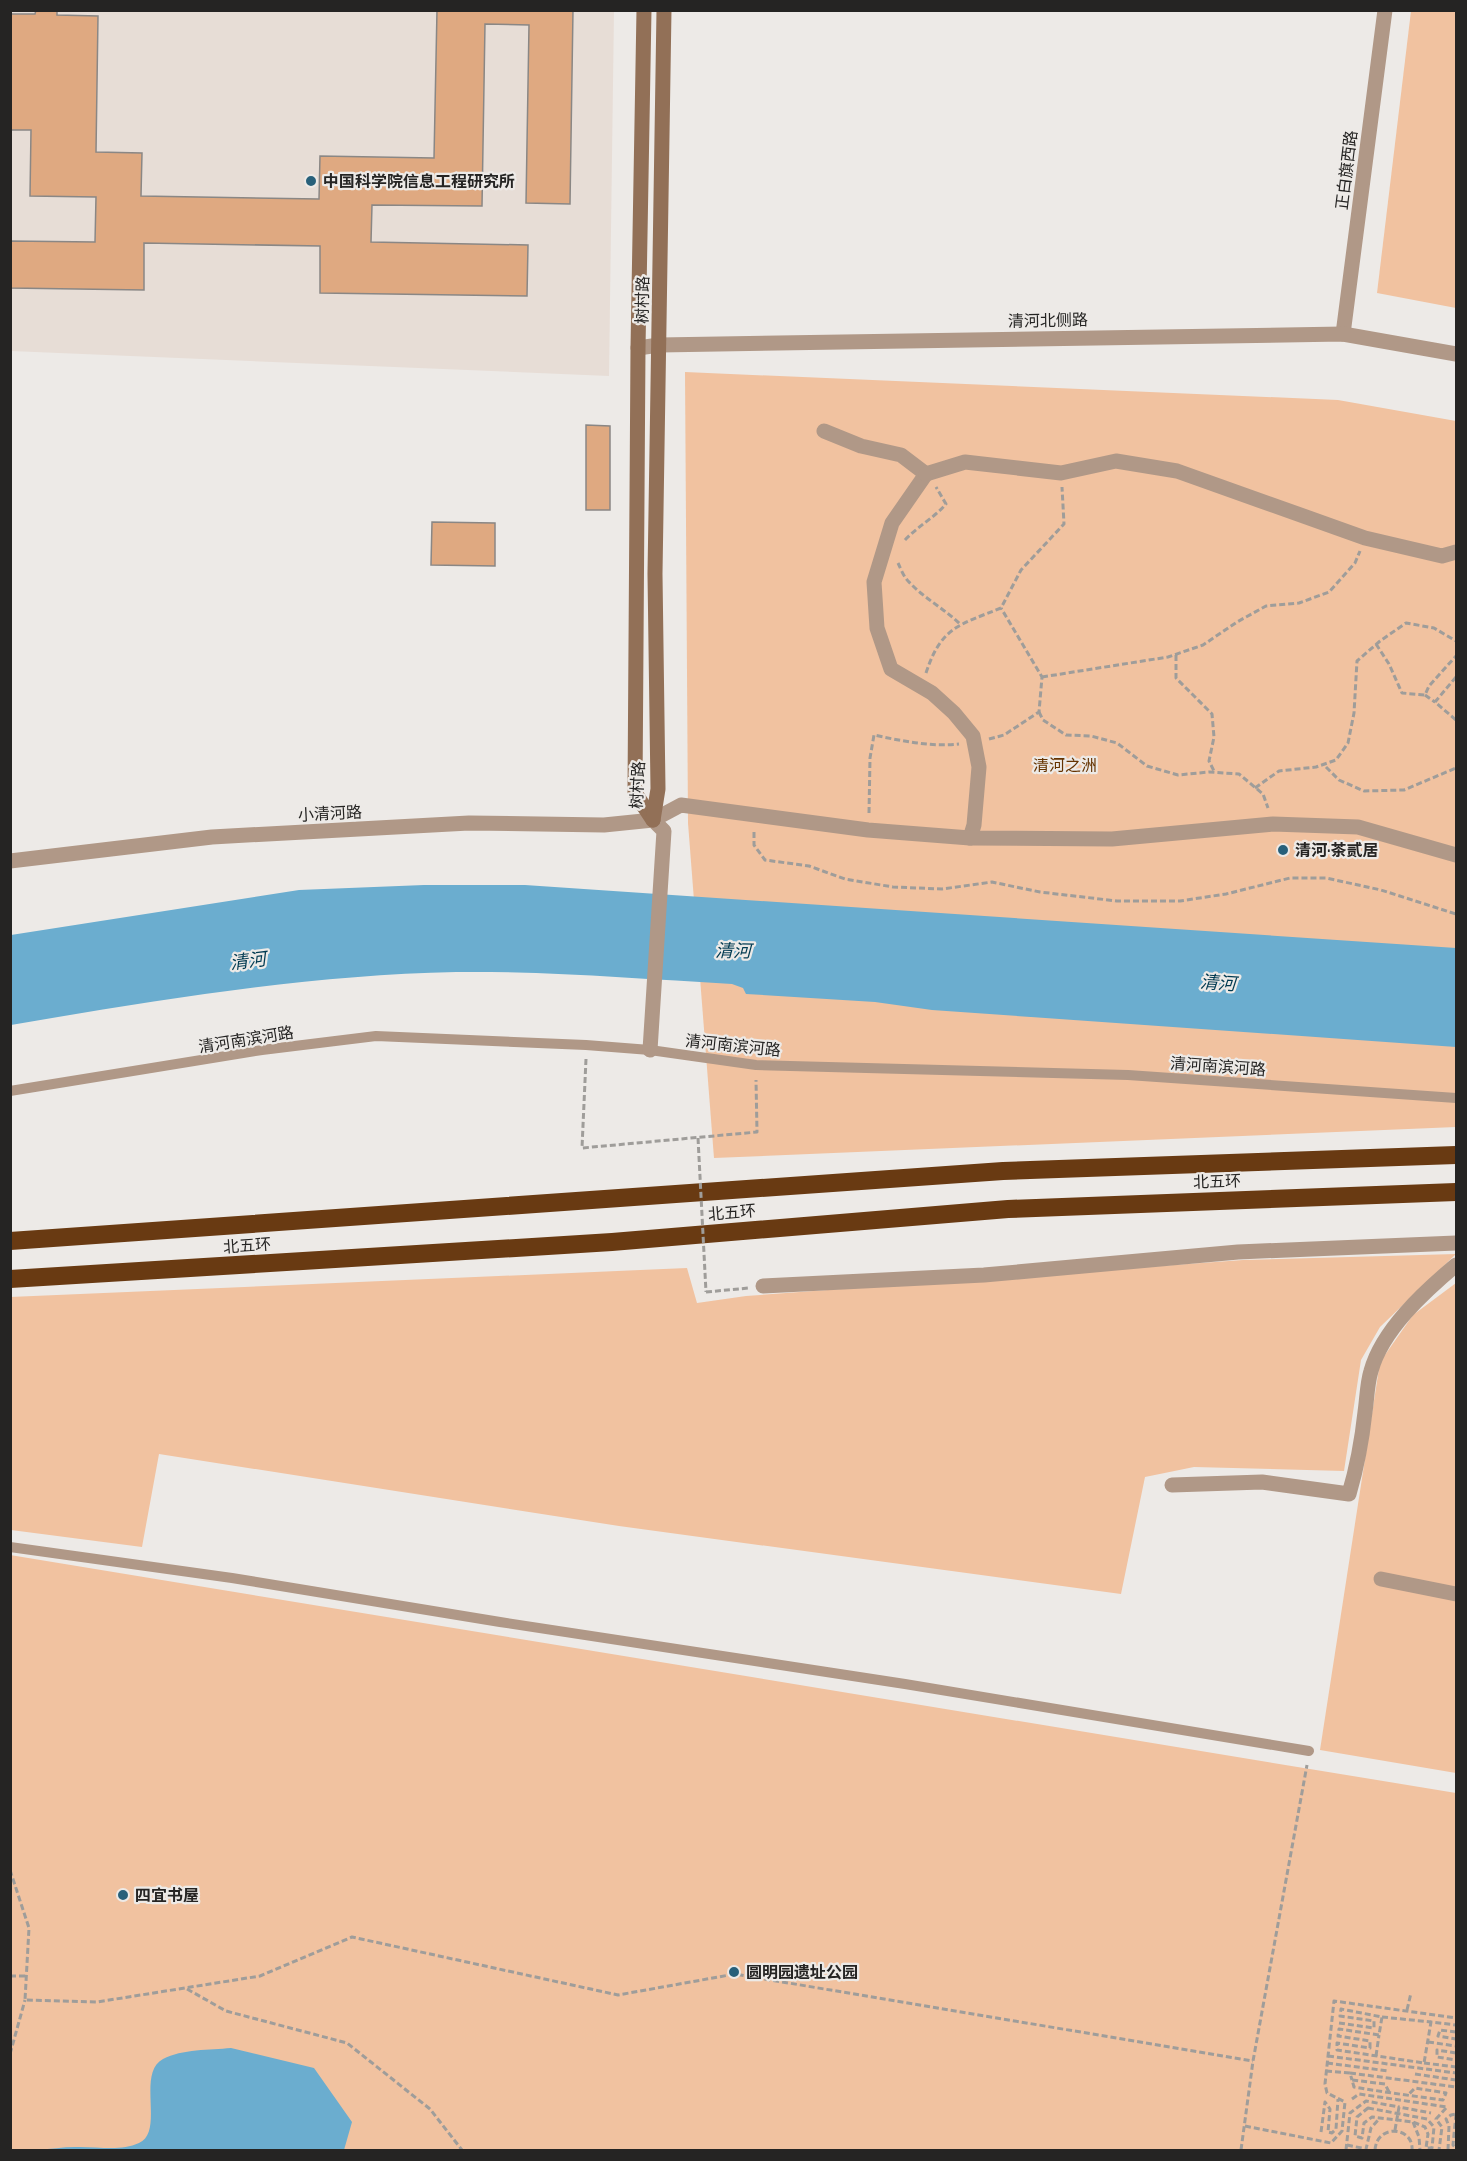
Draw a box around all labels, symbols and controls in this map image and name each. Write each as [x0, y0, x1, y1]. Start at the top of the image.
street label: 正白旗西路 [1332, 129, 1361, 211]
place label: 中国科学院信息工程研究所 [323, 172, 515, 191]
marker: 中国科学院信息工程研究所 [304, 174, 318, 188]
street label: 树村路 [633, 276, 652, 324]
street label: 清河北侧路 [1008, 310, 1088, 331]
park label: 清河之洲 [1033, 756, 1097, 775]
street label: 树村路 [627, 761, 648, 809]
street label: 小清河路 [298, 802, 362, 825]
place label: 清河·茶贰居 [1295, 841, 1379, 860]
marker: 清河·茶贰居 [1276, 843, 1290, 857]
water label: 清河 [715, 940, 754, 961]
water label: 清河 [229, 948, 270, 973]
water label: 清河 [1199, 971, 1240, 994]
street label: 清河南滨河路 [197, 1023, 295, 1056]
street label: 清河南滨河路 [684, 1031, 782, 1060]
street label: 清河南滨河路 [1169, 1054, 1267, 1079]
street label: 北五环 [1193, 1171, 1241, 1192]
street label: 北五环 [707, 1201, 757, 1224]
street label: 北五环 [222, 1234, 272, 1257]
place label: 四宜书屋 [135, 1886, 199, 1905]
marker: 四宜书屋 [116, 1888, 130, 1902]
place label: 圆明园遗址公园 [746, 1963, 858, 1982]
marker: 圆明园遗址公园 [727, 1965, 741, 1979]

